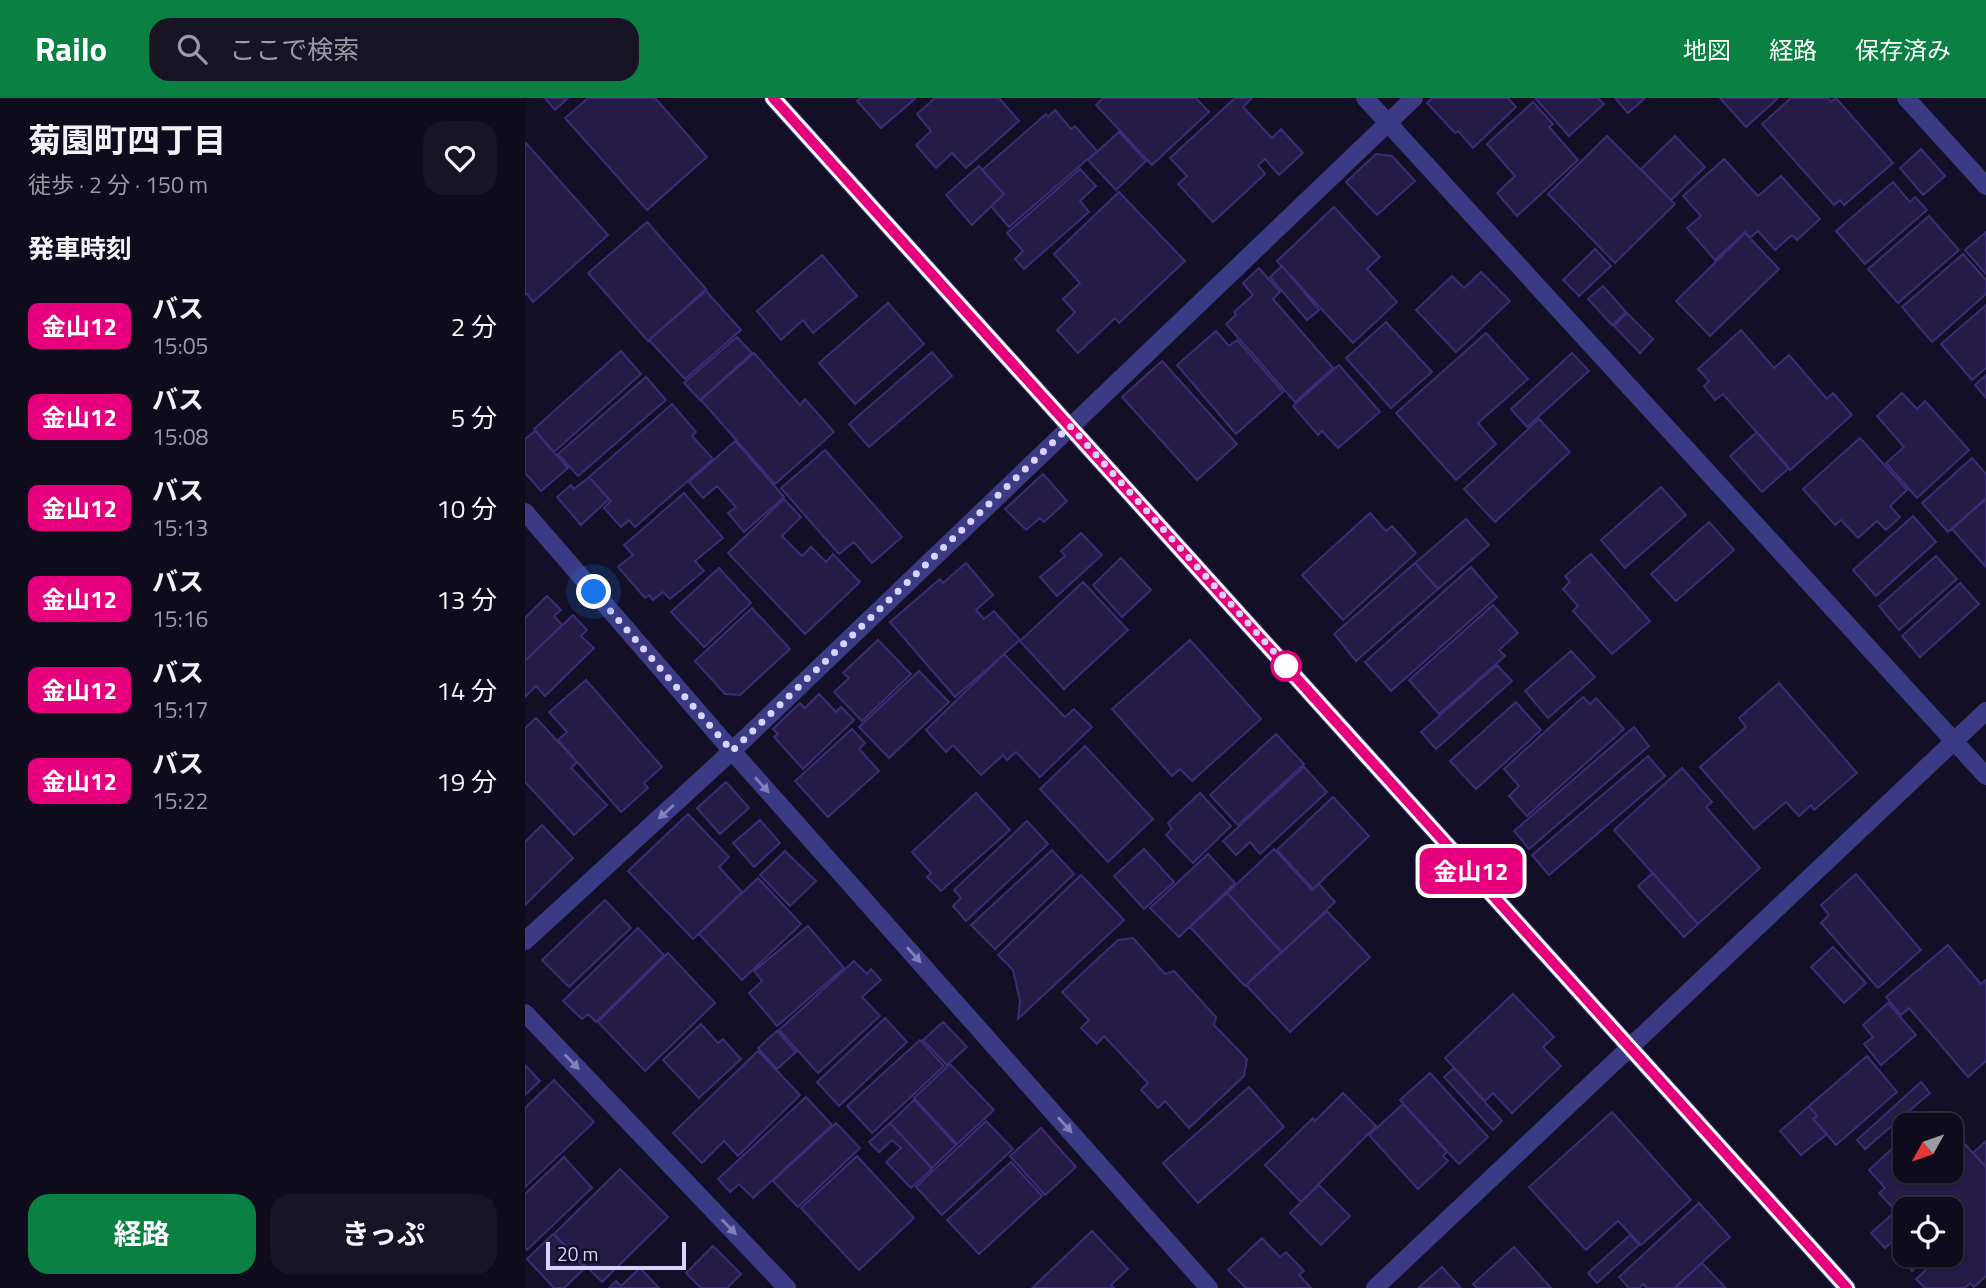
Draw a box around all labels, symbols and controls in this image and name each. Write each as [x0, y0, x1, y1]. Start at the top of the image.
search box [149, 18, 639, 81]
text: Railo [35, 24, 107, 74]
icon: search [173, 30, 211, 68]
text: ここで検索 [229, 30, 359, 69]
text: 地図 [1683, 32, 1731, 68]
text: 経路 [1769, 32, 1817, 68]
text: 保存済み [1855, 32, 1951, 68]
text: 菊園町四丁目 [28, 115, 226, 165]
button: heart [423, 121, 497, 195]
text: 徒歩 · 2 分 · 150 m [28, 167, 208, 202]
text: 発車時刻 [28, 229, 132, 268]
text: バス [152, 289, 204, 328]
text: 2 分 [451, 307, 497, 346]
text: 金山12 [42, 308, 117, 344]
text: 15:05 [152, 328, 208, 363]
text: バス [152, 380, 204, 419]
text: 5 分 [451, 398, 497, 437]
text: 金山12 [42, 399, 117, 435]
text: 15:08 [152, 419, 208, 454]
text: バス [152, 471, 204, 510]
text: 10 分 [436, 489, 497, 528]
text: 金山12 [42, 490, 117, 526]
text: 15:13 [152, 510, 208, 545]
text: バス [152, 562, 204, 601]
your location [576, 574, 611, 609]
text: 13 分 [436, 580, 497, 619]
text: 金山12 [42, 581, 117, 617]
text: 15:16 [152, 601, 208, 636]
unlabelled marker [1271, 651, 1301, 681]
text: バス [152, 653, 204, 692]
text: 14 分 [436, 671, 497, 710]
text: 金山12 [42, 672, 117, 708]
text: 15:17 [152, 692, 208, 727]
text: バス [152, 744, 204, 783]
text: 19 分 [436, 762, 497, 801]
text: 金山12 [42, 763, 117, 799]
one-way arrow [754, 776, 770, 793]
text: 15:22 [152, 783, 208, 818]
one-way arrow [657, 804, 675, 820]
line badge: 金山12 [1422, 848, 1520, 894]
text: 金山12 [1434, 853, 1508, 889]
one-way arrow [905, 947, 921, 964]
one-way arrow [564, 1053, 580, 1070]
north arrow [1893, 1113, 1963, 1183]
map controls [1893, 1113, 1963, 1267]
one-way arrow [1057, 1117, 1072, 1134]
button: 経路 [28, 1194, 256, 1274]
button: きっぷ [270, 1194, 497, 1274]
button: locate [1893, 1197, 1963, 1267]
one-way arrow [721, 1218, 737, 1236]
scale bar [546, 1239, 686, 1271]
text: 20 m [557, 1239, 598, 1268]

